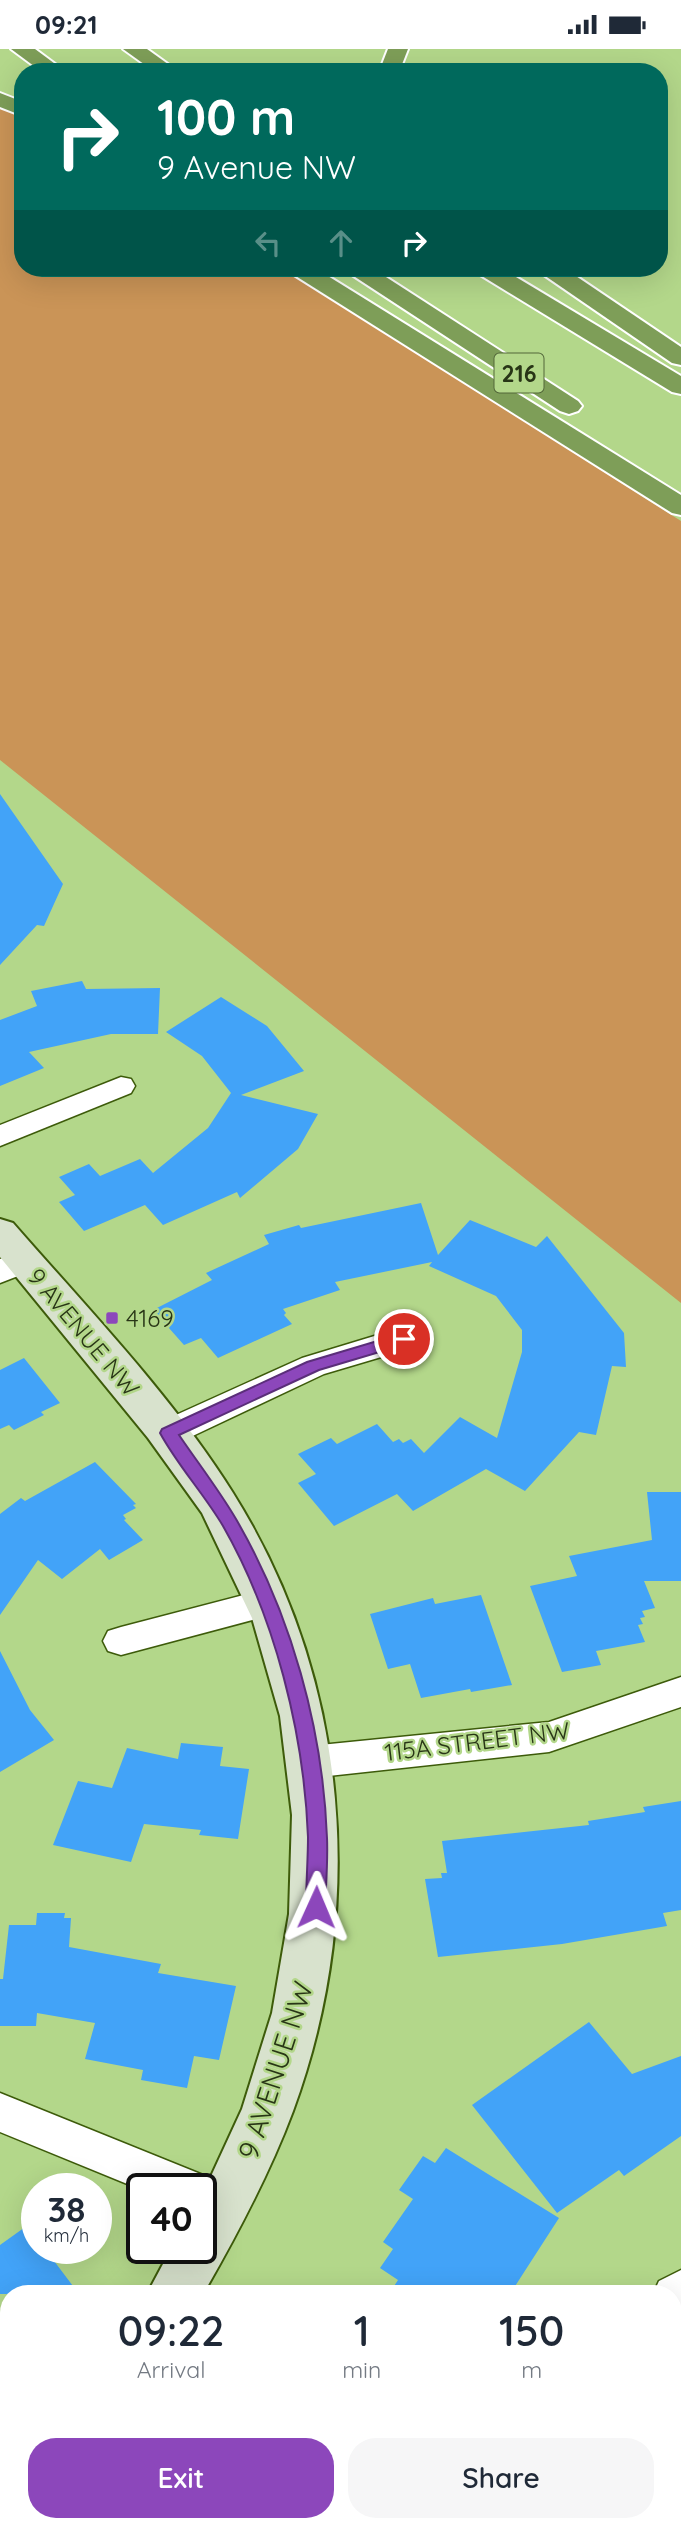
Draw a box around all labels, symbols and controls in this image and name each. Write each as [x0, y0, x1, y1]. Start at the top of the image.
text: 09:21 [35, 8, 98, 41]
text: 100 m [157, 86, 295, 147]
icon: right [42, 91, 133, 182]
text: 9 Avenue NW [157, 147, 356, 187]
icon: left [249, 224, 287, 262]
icon: ahead [322, 224, 360, 262]
icon: right [395, 224, 433, 262]
road number: 216 [494, 353, 544, 393]
street label: 9 AVENUE NW [22, 1262, 146, 1402]
place label: 4169 [126, 1303, 174, 1333]
pin [374, 1309, 434, 1369]
marker: 4169 [104, 1310, 120, 1326]
icon: arrive [385, 1320, 423, 1358]
street label: 115A STREET NW [383, 1715, 571, 1767]
position arrow [279, 1870, 353, 1944]
street label: 9 AVENUE NW [230, 1977, 320, 2163]
speed limit sign: 40 [126, 2173, 217, 2264]
text: 38 [48, 2187, 85, 2231]
text: km/h [44, 2224, 89, 2247]
text: 09:22 [118, 2304, 225, 2357]
text: 1 [354, 2304, 370, 2357]
text: 150 [499, 2304, 564, 2357]
text: Arrival [137, 2355, 206, 2384]
text: min [342, 2355, 381, 2384]
text: m [521, 2355, 542, 2384]
button: Exit [28, 2438, 334, 2518]
button: Share [348, 2438, 654, 2518]

